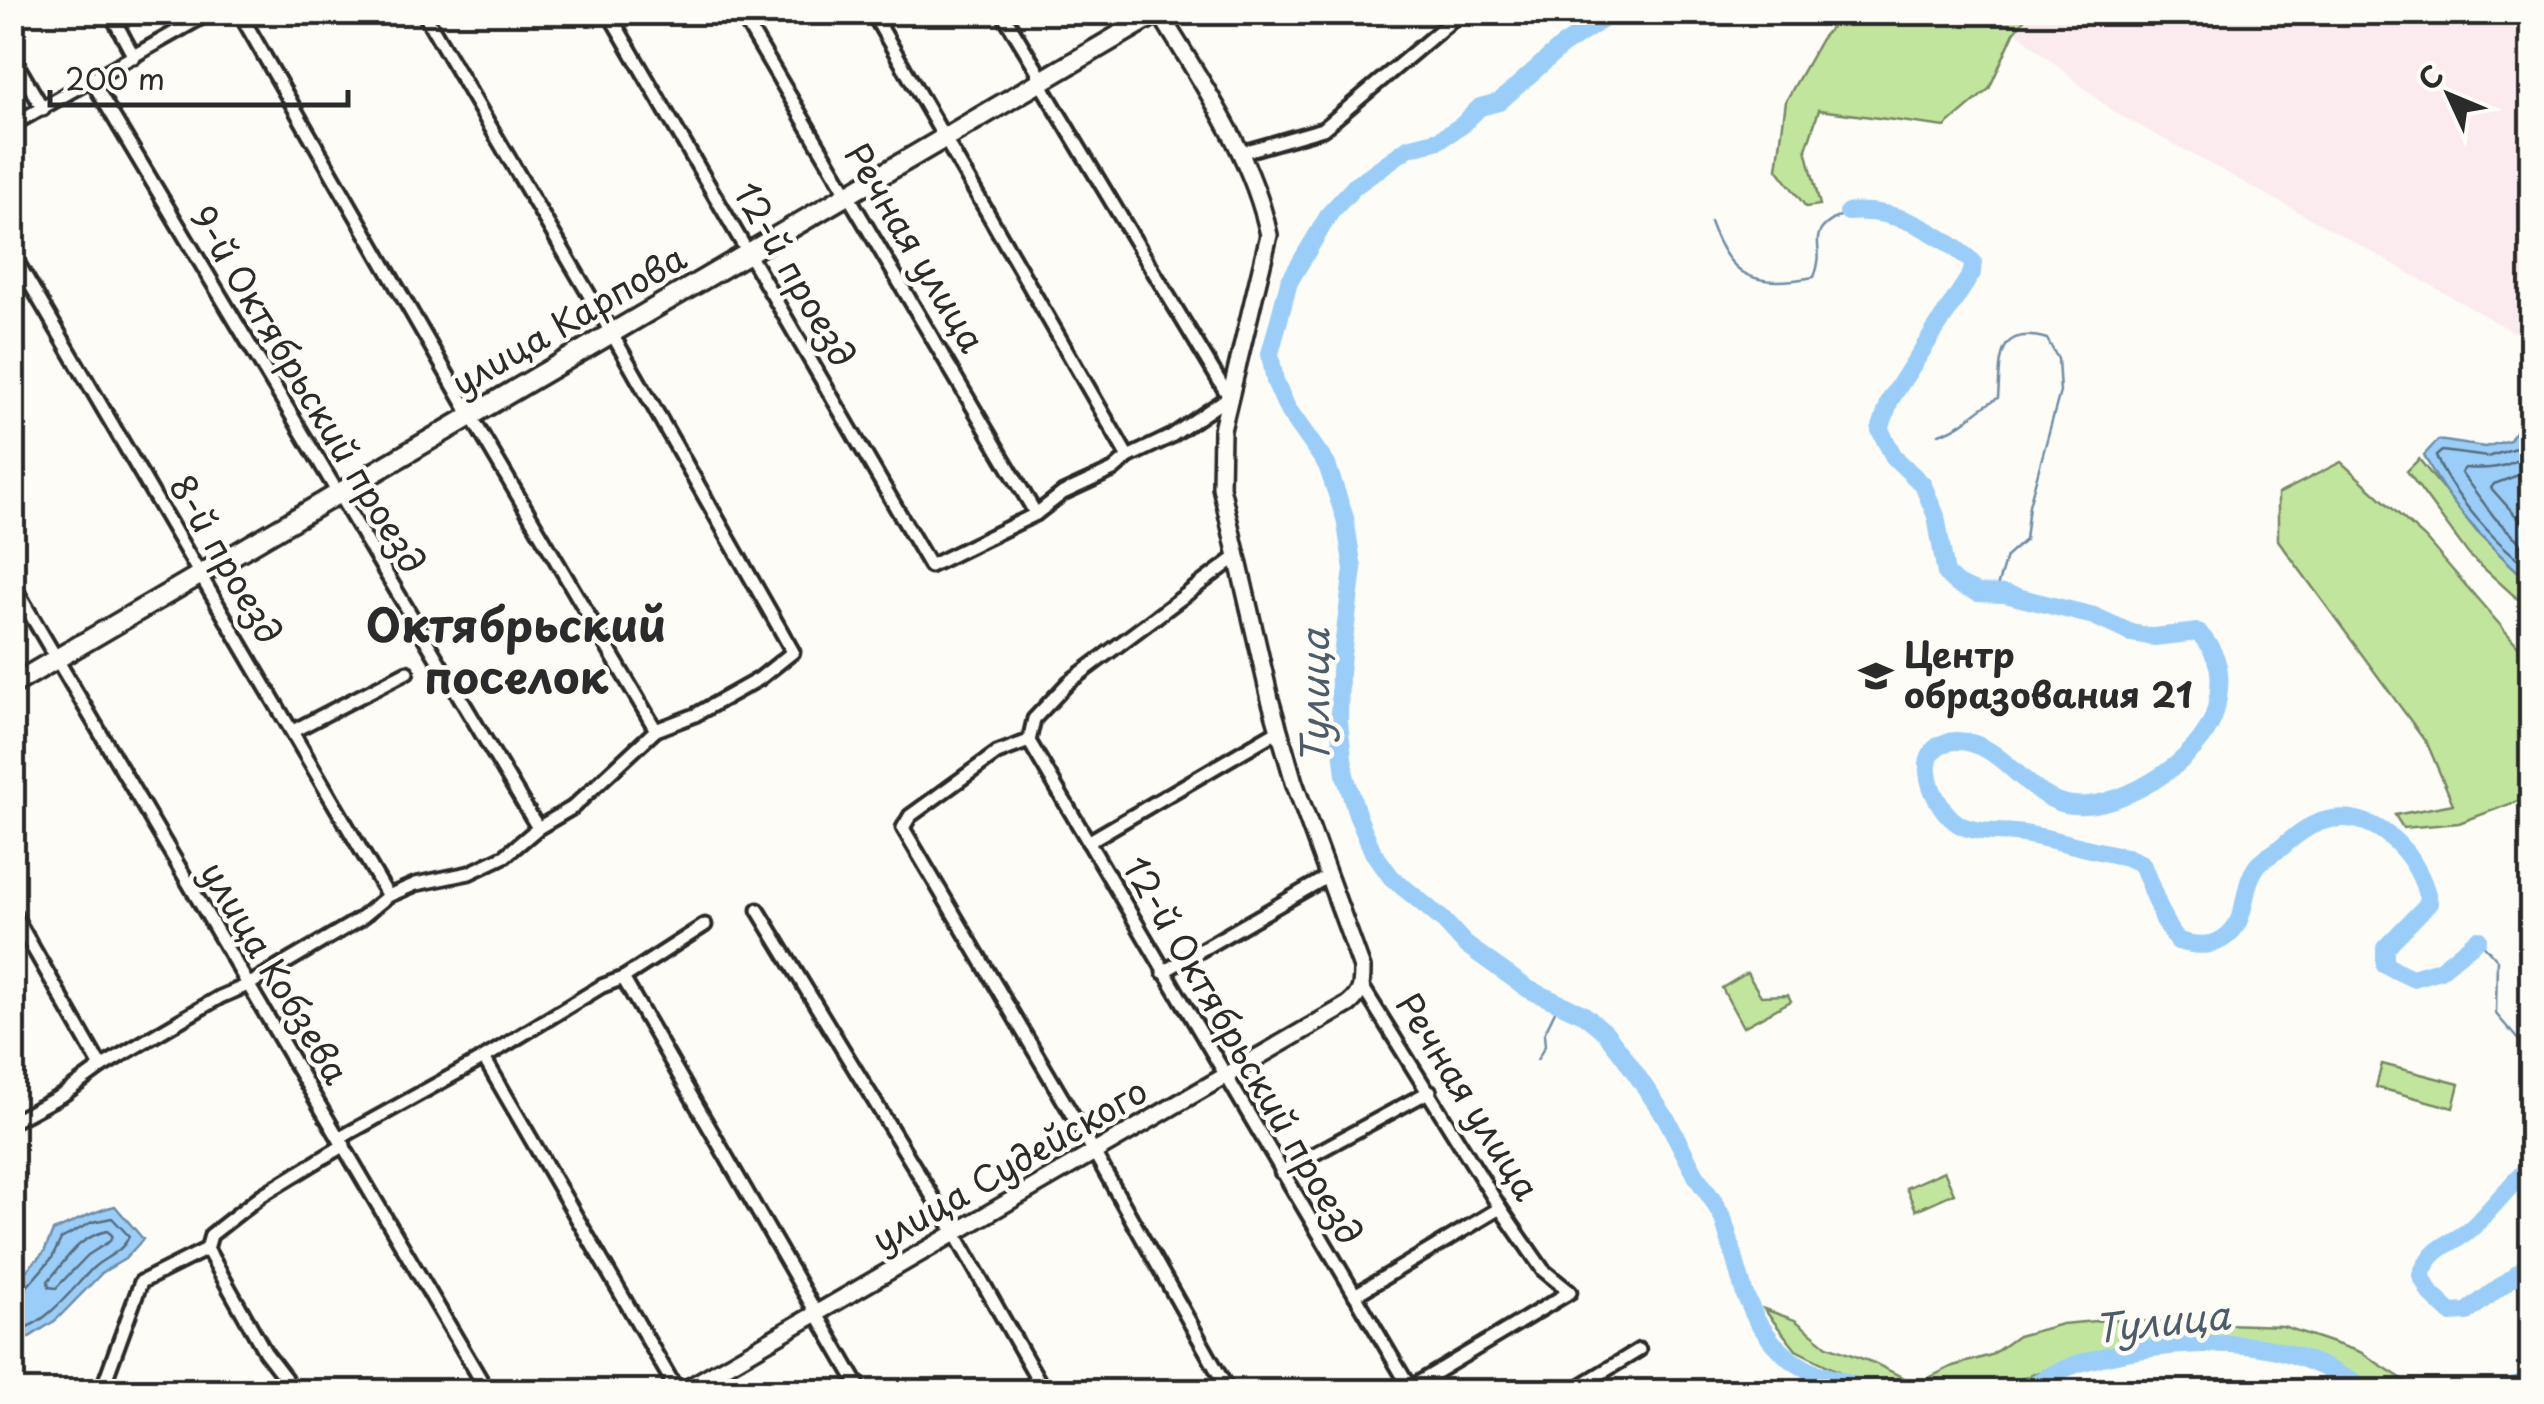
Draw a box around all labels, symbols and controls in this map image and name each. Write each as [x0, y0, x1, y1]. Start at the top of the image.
scale bar [50, 45, 348, 107]
north arrow [2399, 45, 2499, 145]
text: С [2407, 54, 2453, 99]
text: 200 m [65, 55, 165, 100]
street label: Речная улица [833, 132, 1000, 362]
street label: 12-й проезд [722, 171, 871, 376]
street label: 9-й Октябрьский проезд [178, 194, 440, 583]
street label: улица Карпова [440, 230, 695, 408]
street label: 8-й проезд [157, 464, 297, 653]
district label: Октябрьский поселок [366, 589, 666, 709]
place label: Центр образования 21 [1904, 627, 2192, 720]
water label: Тулица [1285, 628, 1342, 765]
school or university icon: Центр образования 21 [1857, 657, 1895, 695]
street label: 12-й Октябрьский проезд [1111, 845, 1377, 1254]
street label: улица Кобзева [189, 850, 364, 1094]
street label: Речная улица [1384, 982, 1554, 1210]
street label: улица Судейского [861, 1063, 1157, 1264]
water label: Тулица [2091, 1285, 2234, 1356]

